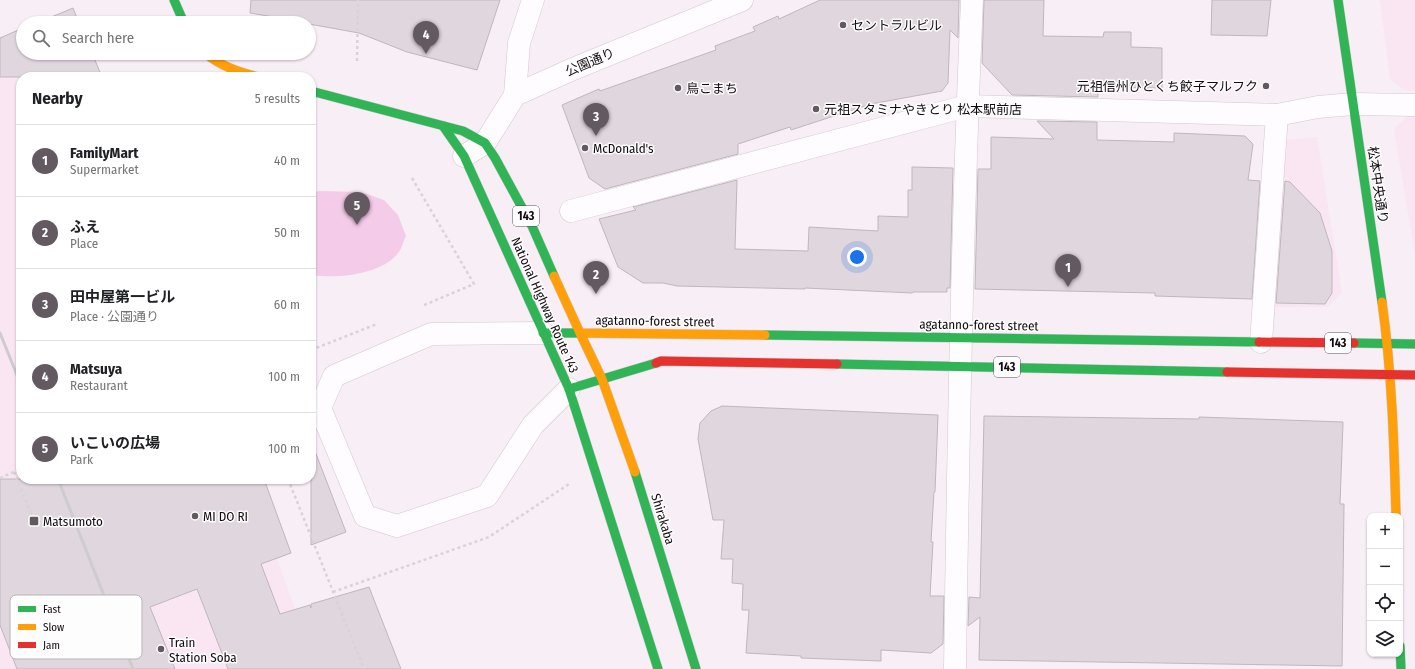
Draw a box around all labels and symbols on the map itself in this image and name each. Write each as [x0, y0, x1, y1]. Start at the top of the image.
place label: セントラルビル [851, 18, 942, 33]
marker: セントラルビル [838, 20, 848, 30]
pin: 4 [413, 21, 439, 54]
street label: 公園通り [563, 45, 617, 79]
place label: 元祖信州ひとくち餃子マルフク [1077, 79, 1258, 94]
place label: 鳥こまち [686, 81, 738, 96]
marker: 元祖信州ひとくち餃子マルフク [1261, 81, 1271, 91]
marker: 鳥こまち [673, 83, 683, 93]
place label: 元祖スタミナやきとり 松本駅前店 [824, 102, 1022, 117]
pin: 3 [583, 103, 609, 136]
marker: 元祖スタミナやきとり 松本駅前店 [811, 104, 821, 114]
place label: McDonald's [593, 141, 654, 156]
marker: McDonald's [580, 143, 590, 153]
street label: 松本中央通り [1365, 145, 1391, 225]
pin: 5 [344, 192, 370, 225]
road number: 143 [513, 206, 539, 226]
street label: National Highway Route 143 [508, 235, 582, 375]
your location [847, 247, 867, 267]
pin: 1 [1055, 254, 1081, 287]
pin: 2 [583, 261, 609, 294]
street label: agatanno-forest street [595, 312, 716, 330]
street label: agatanno-forest street [919, 316, 1040, 334]
road number: 143 [1325, 333, 1351, 353]
road number: 143 [994, 357, 1020, 377]
street label: Shirakaba [648, 492, 678, 546]
place label: MI DO RI [203, 509, 248, 524]
marker: MI DO RI [190, 511, 200, 521]
place label: Matsumoto [43, 514, 103, 529]
marker: Matsumoto [28, 515, 40, 527]
legend [10, 595, 142, 659]
text: Fast [43, 603, 61, 616]
text: Slow [43, 621, 64, 634]
place label: Train Station Soba [169, 635, 237, 665]
text: Jam [43, 639, 60, 652]
marker: Train Station Soba [156, 644, 166, 654]

